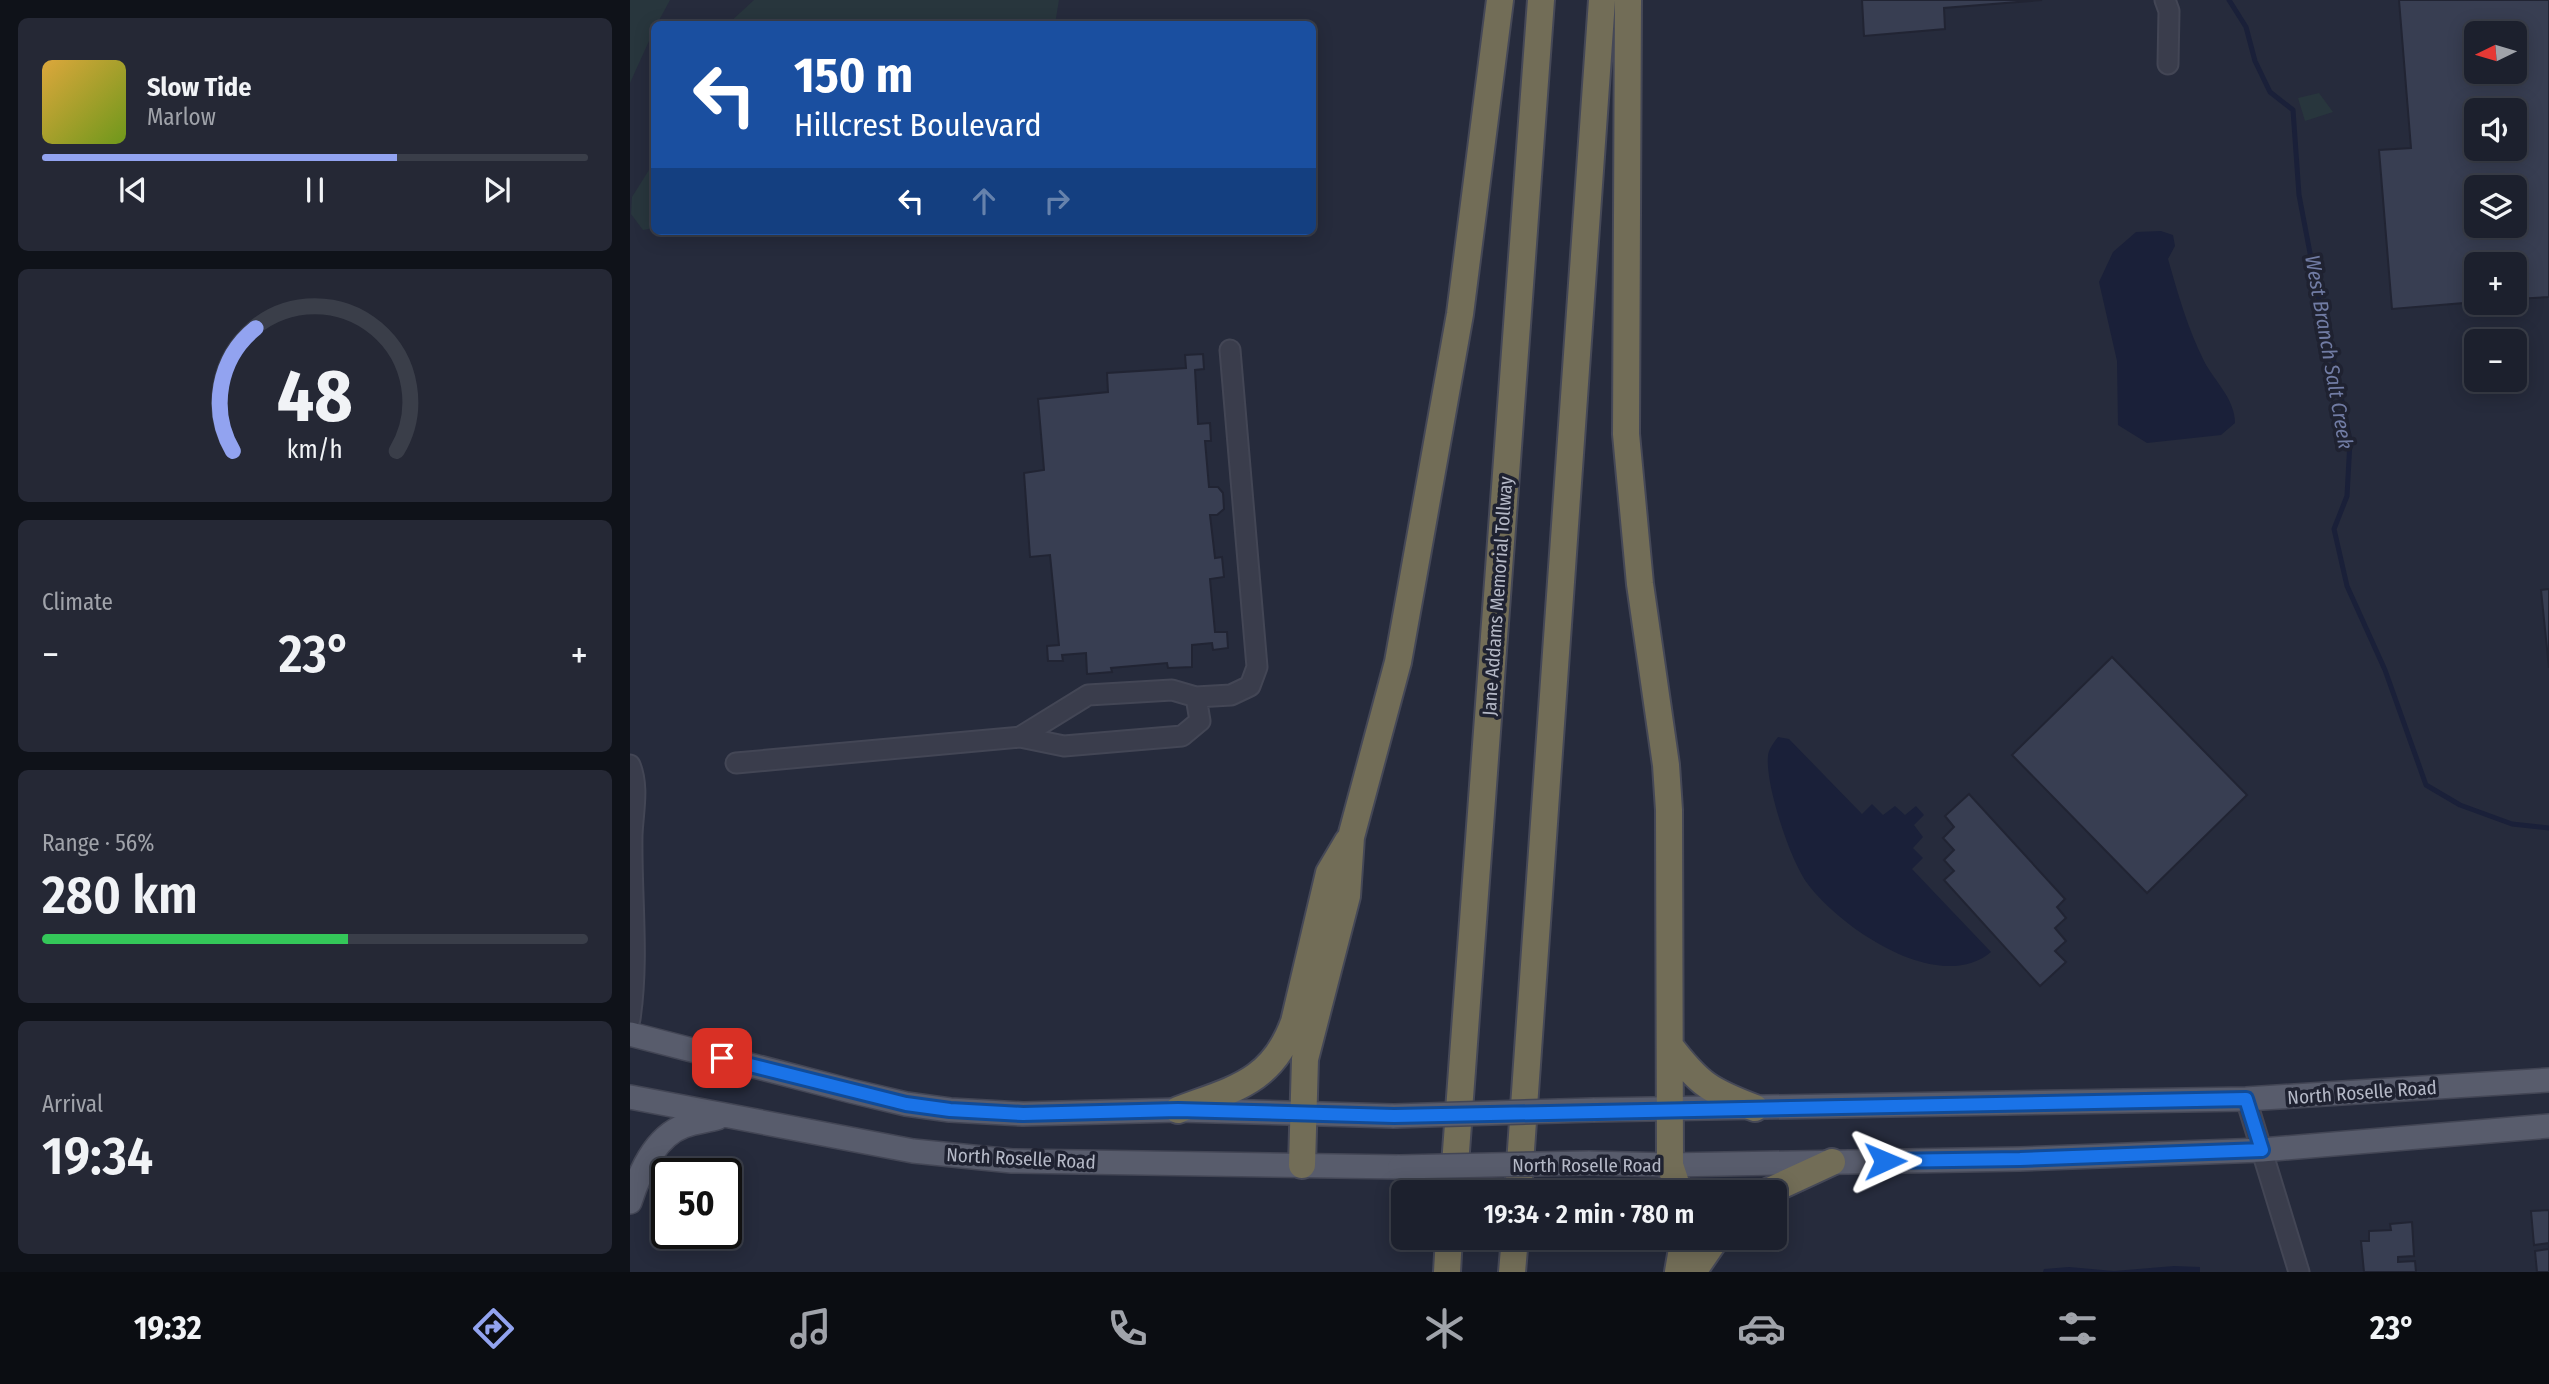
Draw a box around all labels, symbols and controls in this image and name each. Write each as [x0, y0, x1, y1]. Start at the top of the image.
north arrow [2464, 21, 2527, 84]
map controls [2464, 21, 2527, 392]
text: 150 m [794, 46, 913, 105]
icon: left [679, 49, 770, 140]
text: Slow Tide [147, 72, 251, 103]
button: sound [2464, 98, 2527, 161]
text: Marlow [147, 103, 216, 131]
text: Hillcrest Boulevard [794, 106, 1042, 144]
icon: previous [114, 171, 152, 209]
icon: pause [296, 171, 334, 209]
icon: next [478, 171, 516, 209]
button: layers [2464, 175, 2527, 238]
icon: left [892, 182, 930, 220]
icon: ahead [965, 182, 1003, 220]
icon: right [1038, 182, 1076, 220]
button: + [2464, 252, 2527, 315]
water label: West Branch Salt Creek [2299, 253, 2359, 451]
button: − [2464, 329, 2527, 392]
text: 48 [277, 354, 353, 441]
text: km/h [287, 435, 343, 465]
street label: Jane Addams Memorial Tollway [1478, 475, 1517, 717]
text: Climate [42, 588, 113, 616]
text: 23° [279, 623, 351, 686]
text: − [42, 632, 59, 678]
text: + [571, 632, 588, 678]
text: Range · 56% [42, 829, 154, 857]
text: 280 km [42, 864, 198, 927]
pin [692, 1028, 752, 1088]
icon: arrive [703, 1039, 741, 1077]
street label: North Roselle Road [2287, 1076, 2437, 1109]
text: Arrival [42, 1090, 103, 1118]
position arrow [1848, 1124, 1922, 1198]
text: 19:34 [42, 1125, 153, 1188]
street label: North Roselle Road [946, 1143, 1096, 1174]
street label: North Roselle Road [1512, 1154, 1662, 1177]
speed limit sign: 50 [651, 1158, 742, 1249]
text: 19:34 · 2 min · 780 m [1483, 1199, 1695, 1230]
icon: directions [469, 1304, 518, 1353]
icon: music [786, 1304, 835, 1353]
icon: phone [1103, 1304, 1152, 1353]
icon: climate [1420, 1304, 1469, 1353]
icon: car [1737, 1304, 1786, 1353]
icon: filters [2053, 1304, 2102, 1353]
text: 19:32 [134, 1309, 202, 1347]
text: 23° [2370, 1309, 2415, 1347]

